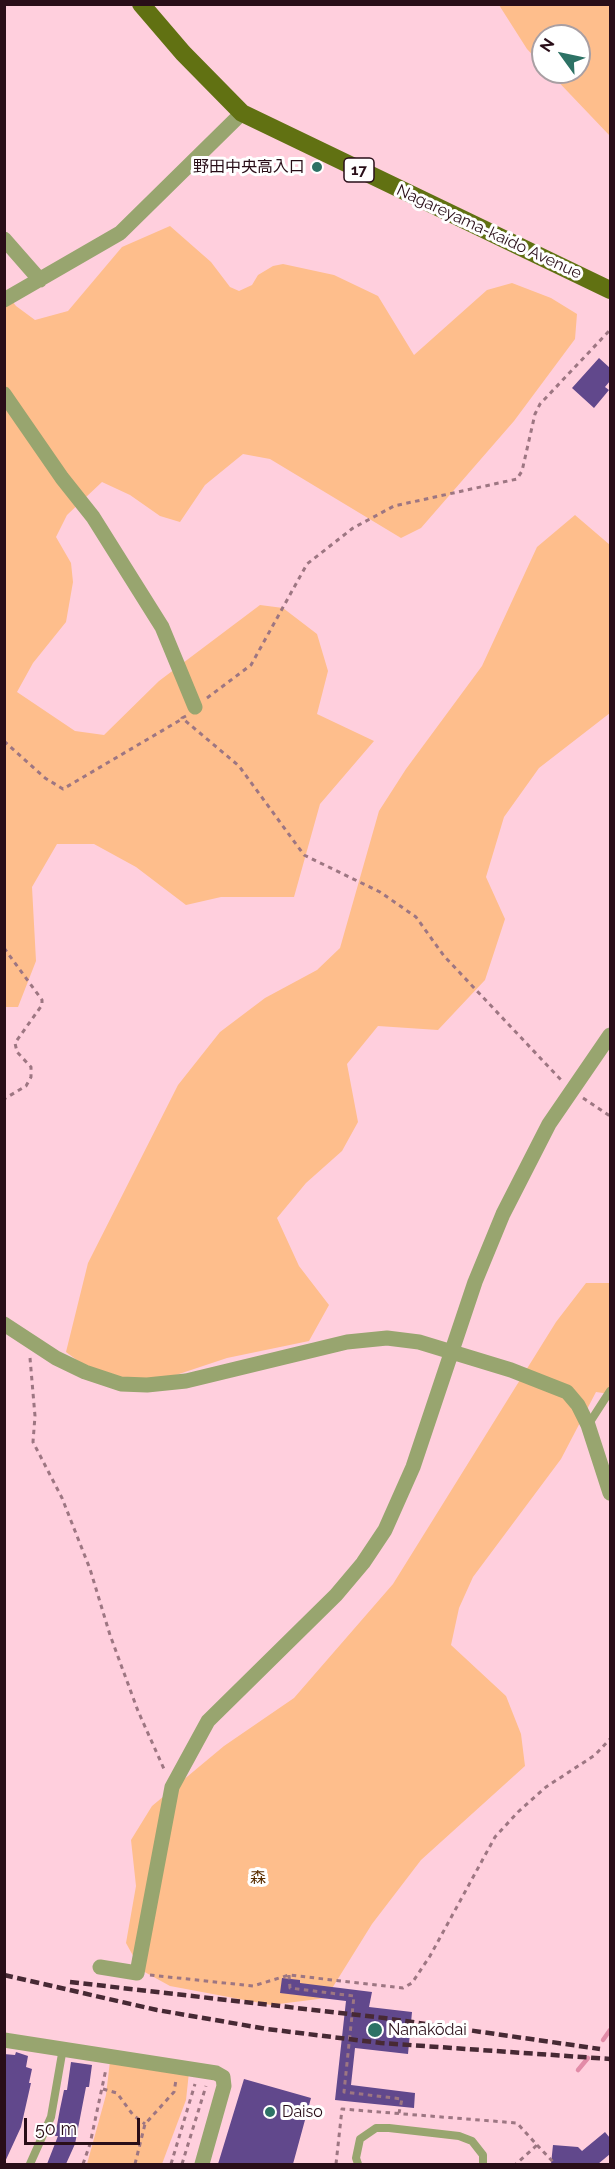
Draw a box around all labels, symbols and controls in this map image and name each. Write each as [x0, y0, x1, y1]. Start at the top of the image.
north arrow [531, 24, 591, 84]
text: N [536, 35, 558, 55]
place label: 野田中央高入口 [193, 157, 305, 177]
road number: 17 [344, 158, 374, 182]
marker: 野田中央高入口 [310, 160, 324, 174]
street label: Nagareyama-kaido Avenue [393, 181, 585, 283]
park label: 森 [250, 1868, 266, 1888]
place label: Nanakōdai [388, 2020, 467, 2040]
marker: Nanakōdai [366, 2021, 384, 2039]
place label: Daiso [282, 2102, 323, 2122]
marker: Daiso [263, 2105, 277, 2119]
scale bar [27, 2106, 142, 2144]
text: 50 m [35, 2118, 77, 2139]

